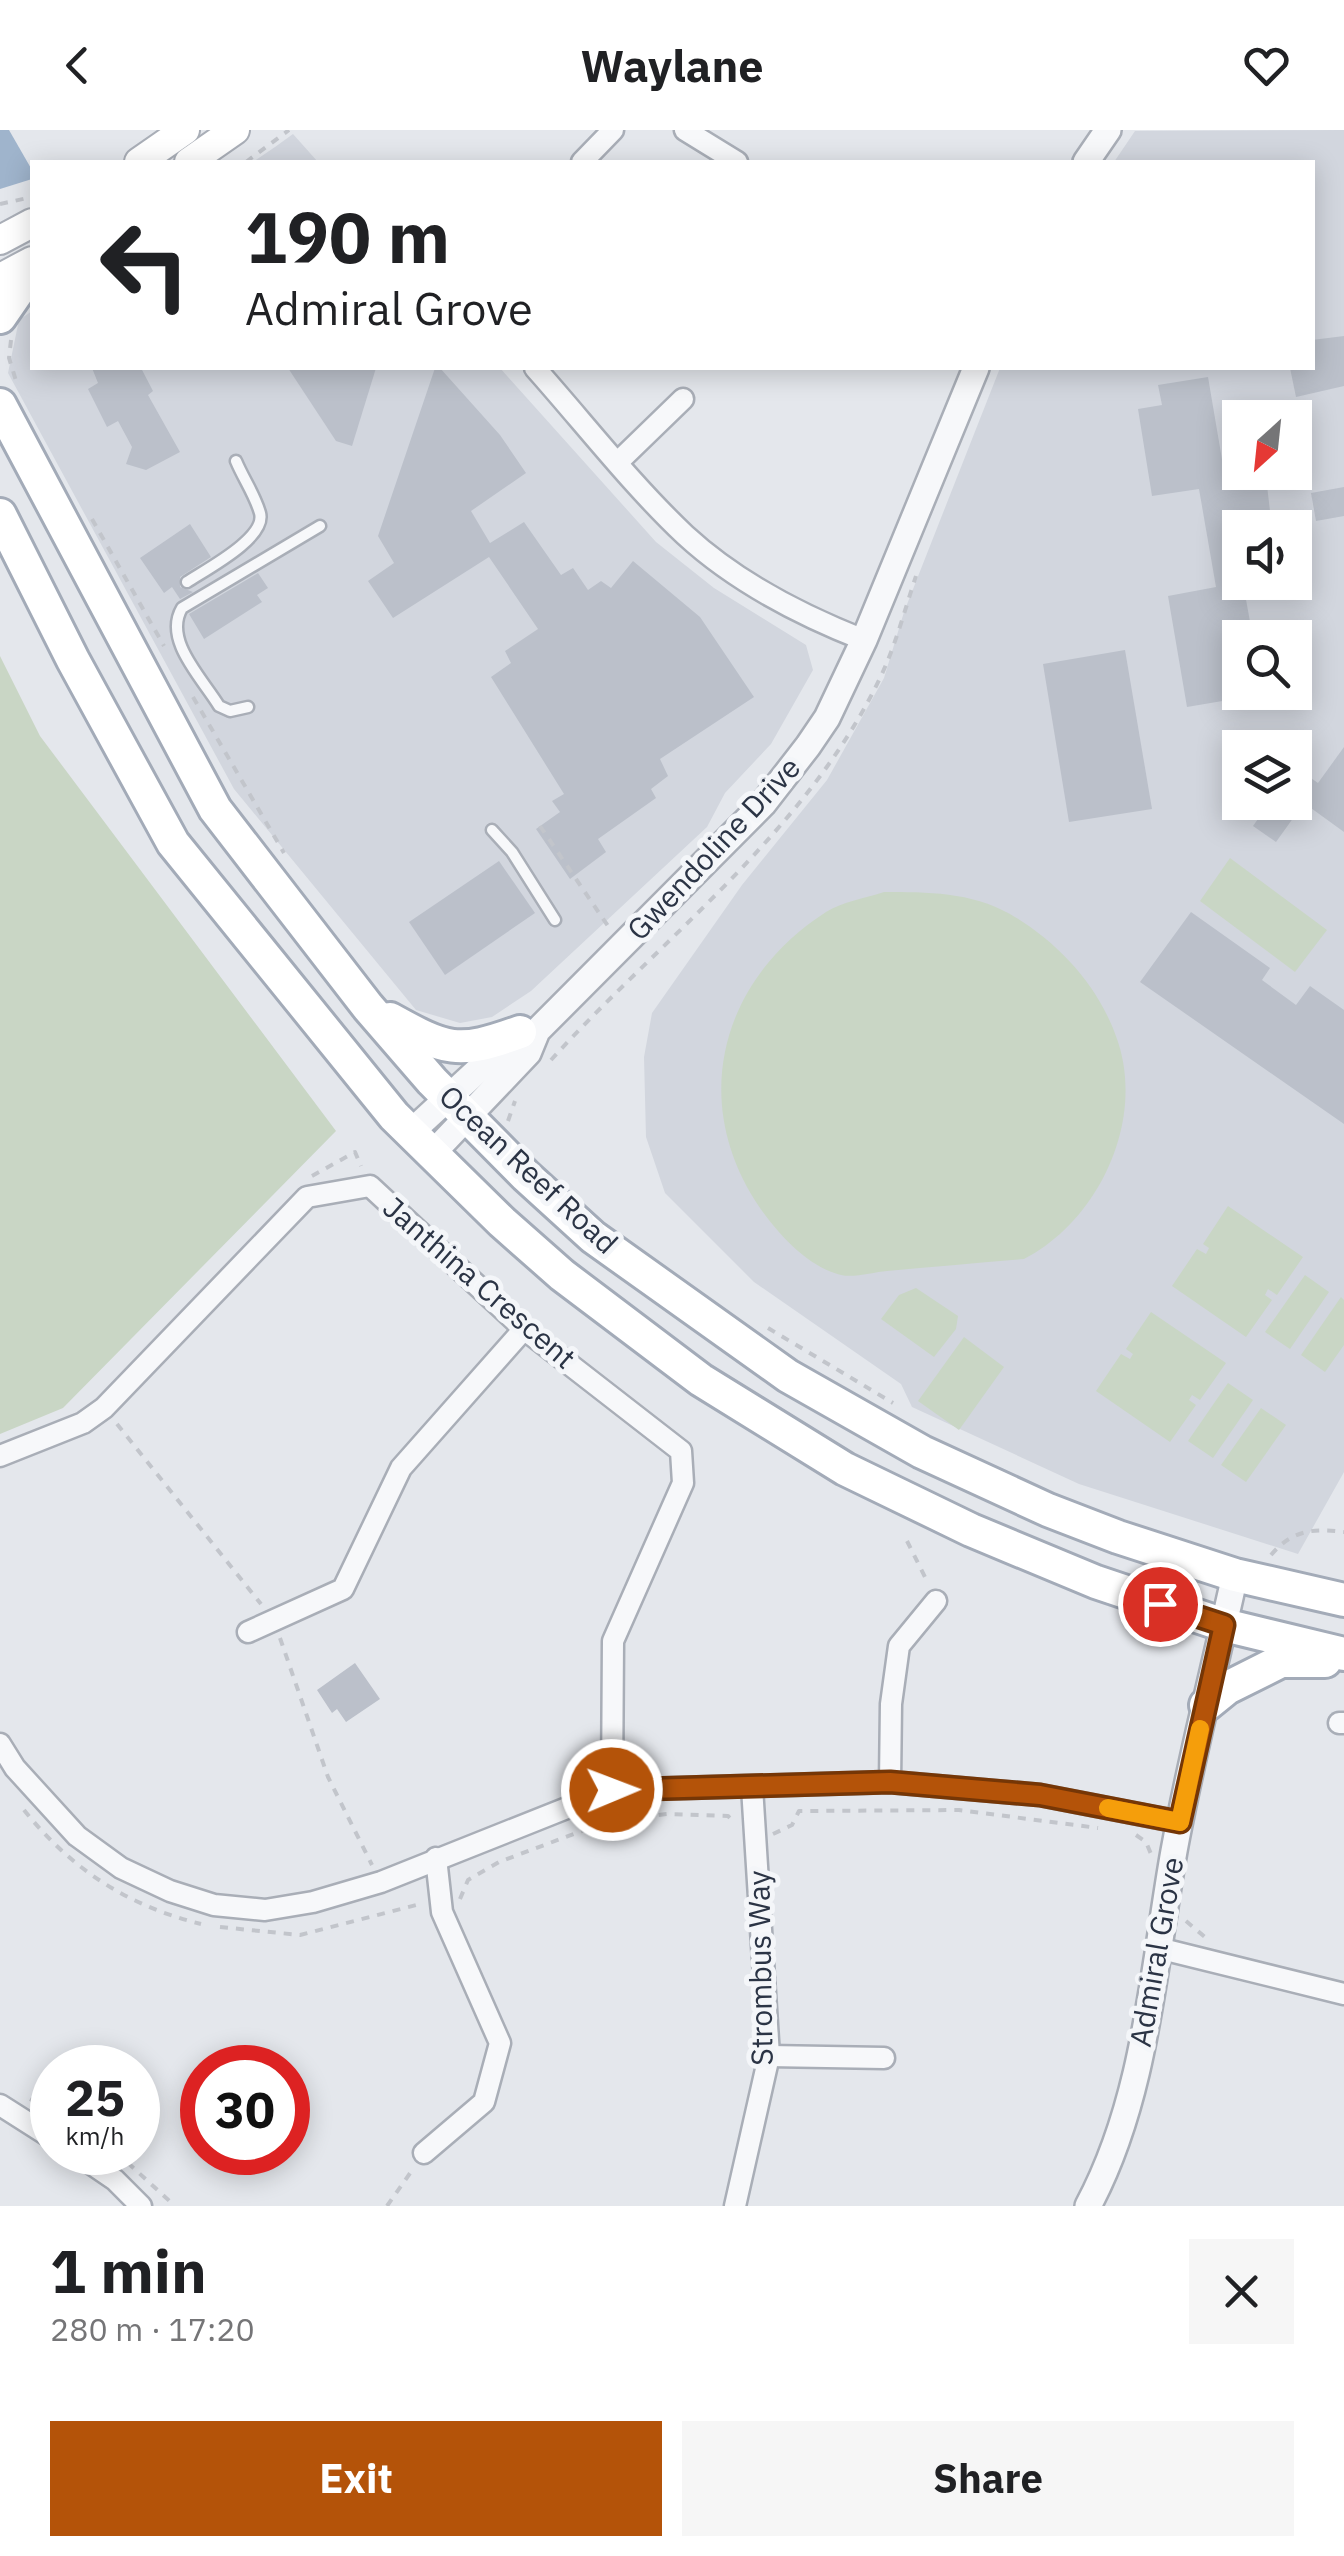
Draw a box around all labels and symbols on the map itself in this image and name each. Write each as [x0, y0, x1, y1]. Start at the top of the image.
north arrow [1222, 400, 1312, 490]
street label: Gwendoline Drive [618, 748, 808, 948]
street label: Ocean Reef Road [432, 1076, 627, 1262]
street label: Janthina Crescent [375, 1187, 585, 1376]
pin [1118, 1562, 1203, 1647]
position arrow [560, 1738, 664, 1842]
street label: Admiral Grove [1120, 1854, 1191, 2050]
street label: Strombus Way [738, 1870, 781, 2066]
speed limit sign: 30 [180, 2045, 310, 2175]

